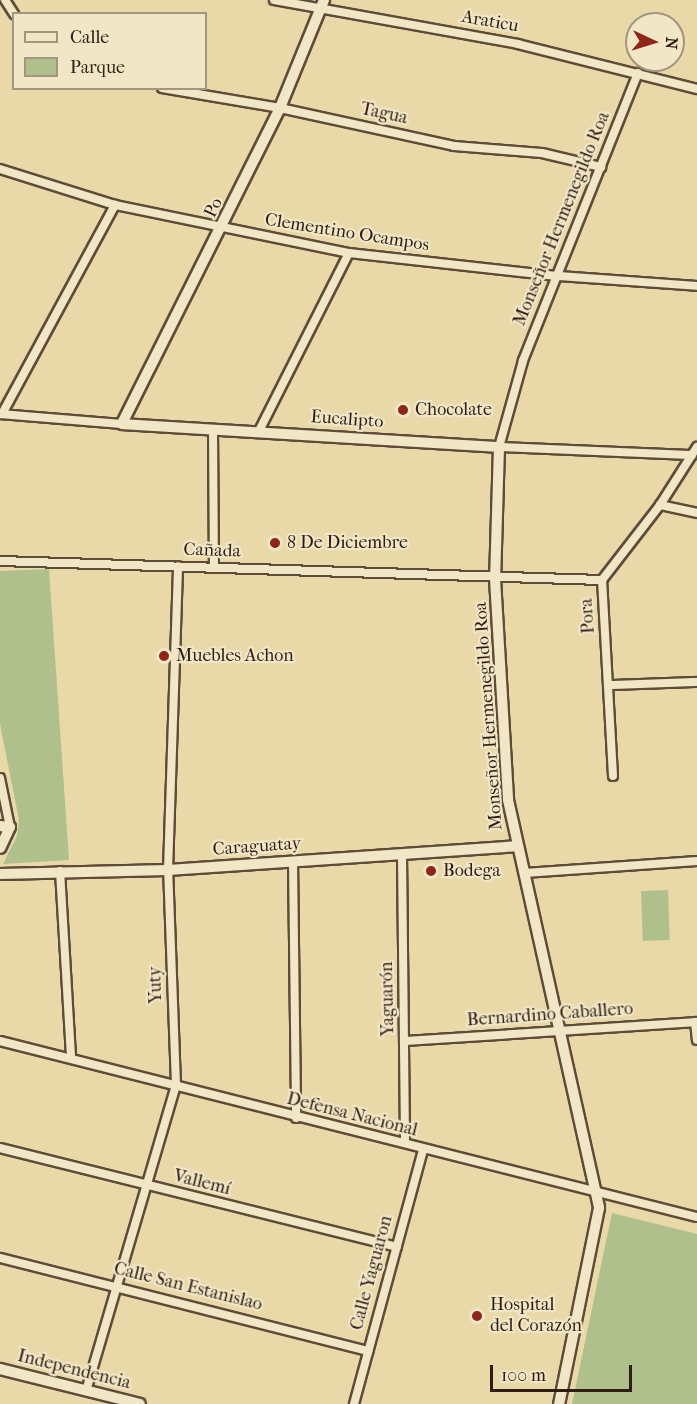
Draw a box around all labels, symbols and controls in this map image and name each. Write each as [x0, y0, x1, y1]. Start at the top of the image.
street label: Araticu [460, 6, 520, 38]
legend [12, 12, 207, 90]
north arrow [625, 12, 685, 72]
text: Calle [70, 27, 109, 48]
text: N [662, 36, 681, 50]
text: Parque [70, 57, 125, 78]
street label: Tagua [359, 99, 409, 129]
street label: Monseñor Hermenegildo Roa [509, 109, 615, 329]
street label: Po [200, 194, 228, 222]
street label: Clementino Ocampos [263, 209, 431, 257]
place label: Chocolate [415, 399, 492, 421]
marker: Chocolate [396, 403, 410, 417]
street label: Eucalipto [310, 407, 384, 433]
place label: 8 De Diciembre [287, 532, 408, 554]
marker: 8 De Diciembre [268, 536, 282, 550]
street label: Cañada [183, 539, 241, 563]
street label: Pora [576, 598, 600, 634]
street label: Monseñor Hermenegildo Roa [470, 601, 508, 831]
place label: Muebles Achon [176, 645, 294, 667]
marker: Muebles Achon [157, 649, 171, 663]
street label: Caraguatay [212, 833, 302, 861]
place label: Bodega [443, 860, 500, 882]
marker: Bodega [424, 864, 438, 878]
street label: Yaguarón [377, 962, 399, 1036]
street label: Yuty [145, 966, 167, 1004]
street label: Bernardino Caballero [466, 998, 634, 1032]
street label: Defensa Nacional [284, 1088, 420, 1142]
street label: Vallemí [171, 1166, 233, 1200]
street label: Calle Yaguaron [346, 1213, 398, 1333]
street label: Calle San Estanislao [112, 1258, 264, 1316]
place label: Hospital del Corazón [490, 1295, 582, 1338]
marker: Hospital del Corazón [468, 1307, 486, 1325]
street label: Independencia [15, 1346, 133, 1394]
scale bar [493, 1353, 636, 1391]
text: 100 m [501, 1365, 546, 1386]

